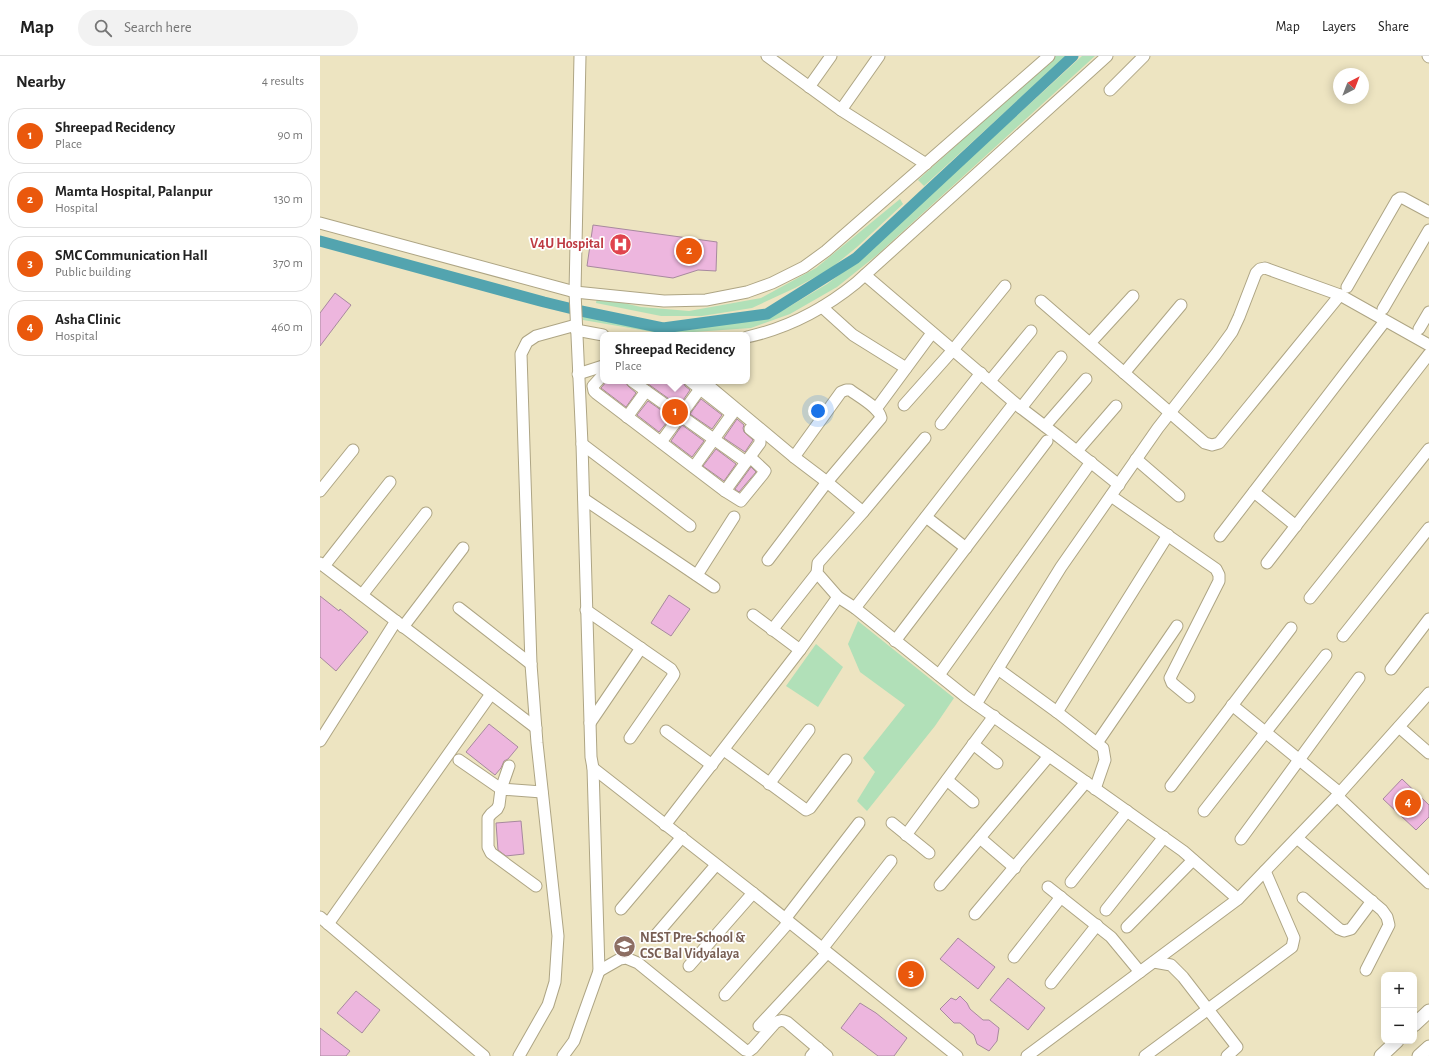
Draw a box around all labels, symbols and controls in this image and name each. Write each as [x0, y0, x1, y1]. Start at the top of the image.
search box [78, 10, 358, 46]
icon: search [92, 17, 114, 39]
text: Map [20, 18, 54, 37]
text: Search here [124, 20, 192, 35]
text: Map [1275, 20, 1300, 34]
text: Layers [1322, 20, 1356, 34]
text: Share [1378, 20, 1409, 34]
north arrow [1333, 68, 1369, 104]
text: Nearby [16, 73, 66, 90]
text: 4 results [262, 75, 304, 88]
text: Shreepad Recidency [55, 120, 175, 135]
text: 1 [28, 129, 32, 142]
text: 90 m [277, 129, 303, 142]
text: Place [55, 138, 82, 151]
text: Mamta Hospital, Palanpur [55, 184, 212, 199]
text: 2 [27, 193, 33, 206]
text: 130 m [274, 193, 303, 206]
text: Hospital [55, 202, 98, 215]
hospital icon: V4U Hospital [607, 231, 633, 257]
pin: 2 [676, 236, 702, 266]
place label: V4U Hospital [530, 237, 604, 251]
text: SMC Communication Hall [55, 248, 208, 263]
text: 3 [27, 257, 33, 270]
text: 370 m [273, 257, 303, 270]
text: Public building [55, 266, 131, 279]
text: Asha Clinic [55, 312, 121, 327]
text: 4 [27, 321, 33, 334]
text: 460 m [271, 321, 303, 334]
text: Hospital [55, 330, 98, 343]
popup [600, 332, 750, 384]
text: Shreepad Recidency [615, 342, 735, 357]
text: Place [615, 360, 642, 373]
pin: 1 [662, 397, 688, 427]
your location [808, 401, 828, 421]
pin: 4 [1395, 788, 1421, 818]
place label: NEST Pre-School & CSC Bal Vidyalaya [640, 931, 745, 961]
school or university icon: NEST Pre-School & CSC Bal Vidyalaya [612, 933, 638, 959]
pin: 3 [898, 959, 924, 989]
map controls [1381, 972, 1417, 1044]
button: + [1381, 972, 1417, 1008]
button: − [1381, 1008, 1417, 1044]

